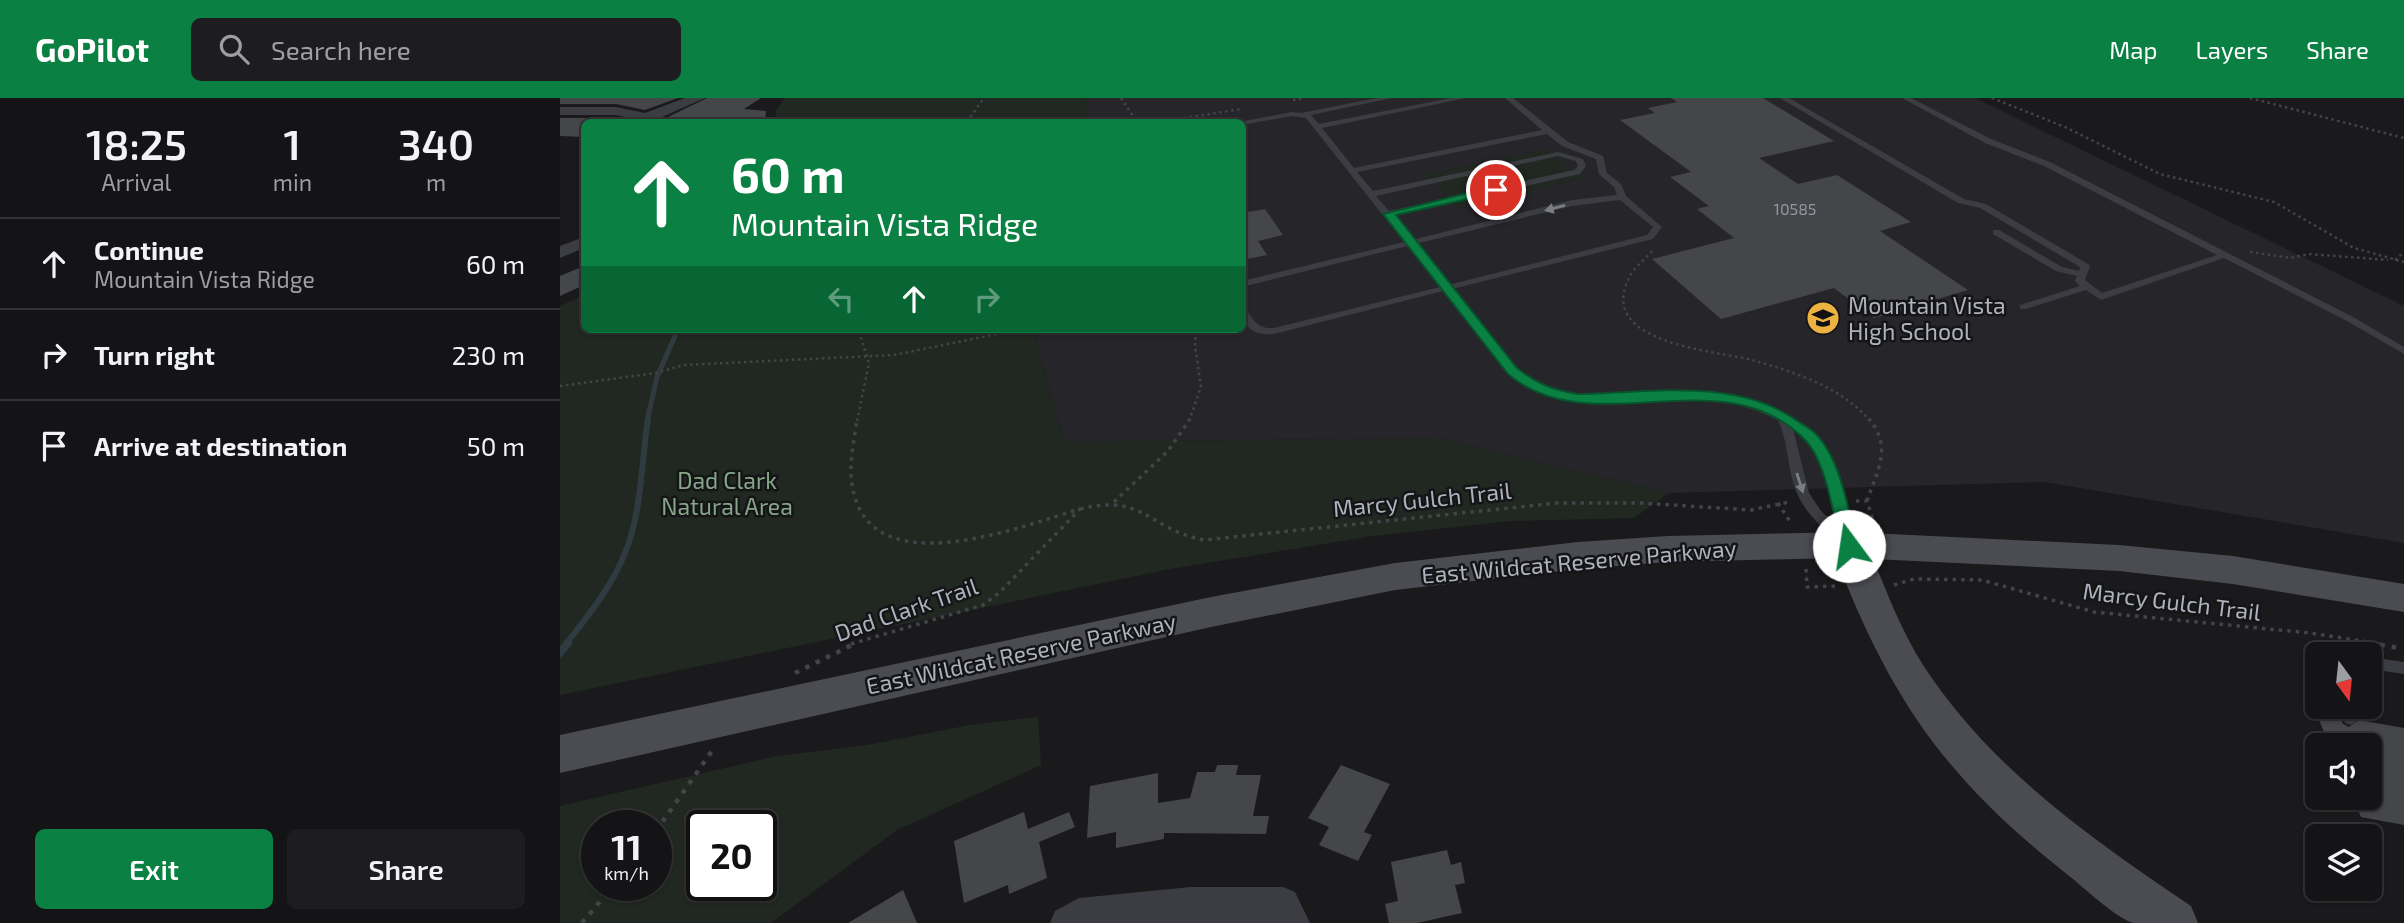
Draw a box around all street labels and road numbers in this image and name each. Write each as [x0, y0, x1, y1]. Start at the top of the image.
street label: Marcy Gulch Trail [1332, 476, 1513, 522]
street label: East Wildcat Reserve Parkway [1420, 533, 1738, 589]
street label: Dad Clark Trail [831, 571, 981, 647]
street label: Marcy Gulch Trail [2081, 576, 2263, 626]
street label: East Wildcat Reserve Parkway [864, 606, 1178, 700]

